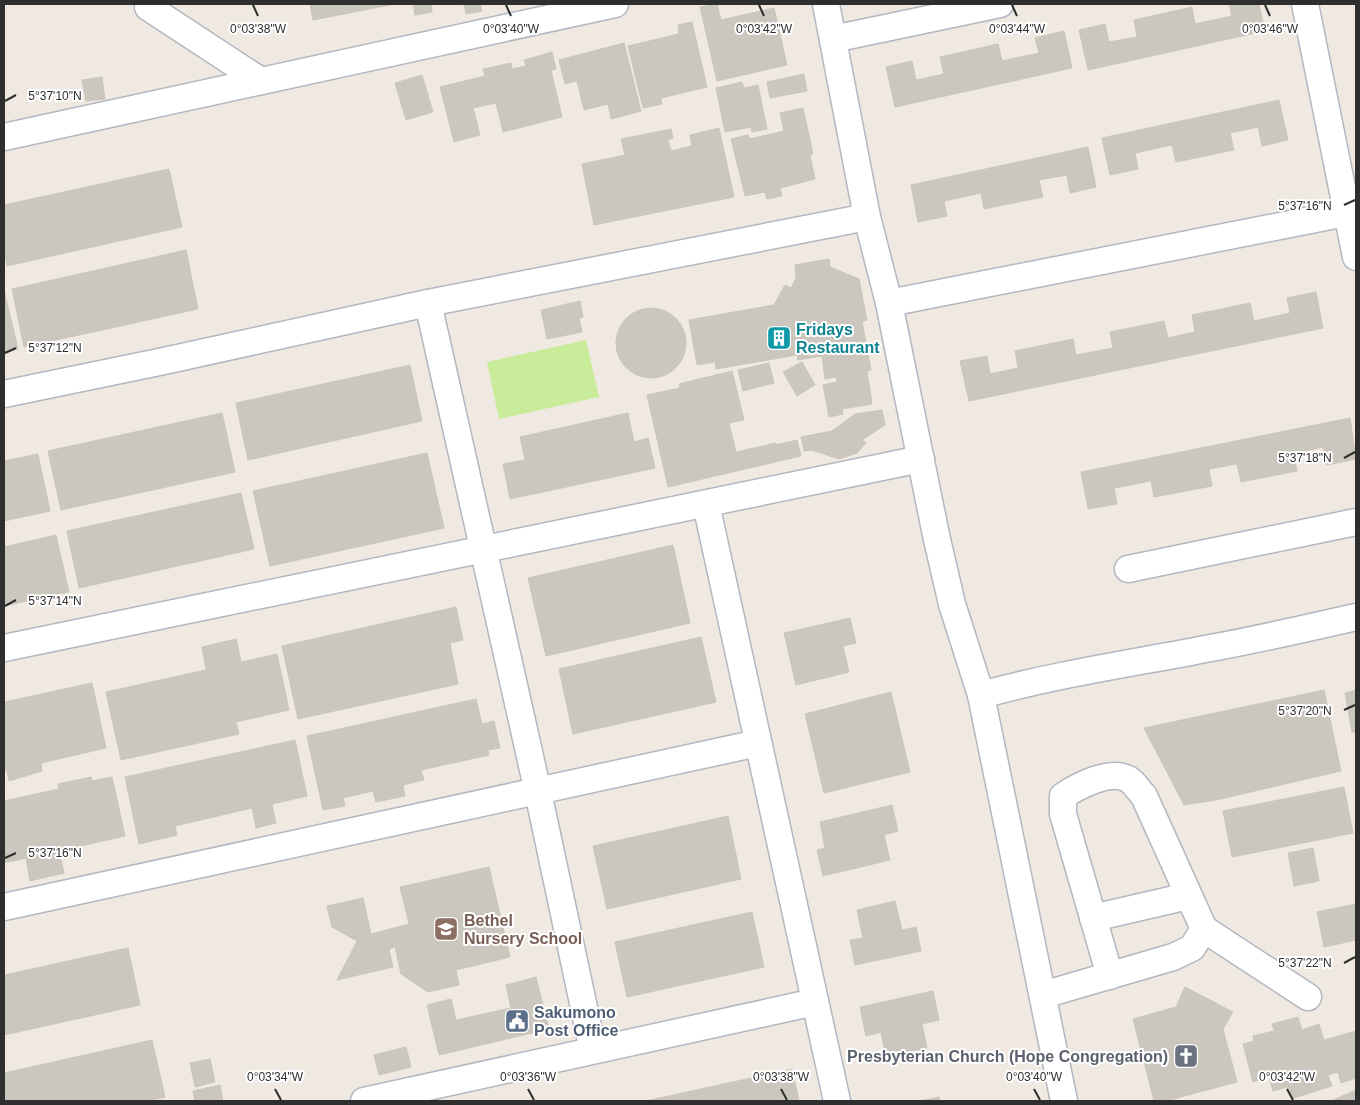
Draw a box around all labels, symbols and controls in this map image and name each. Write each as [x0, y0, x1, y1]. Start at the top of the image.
text: 0°03'38"W [230, 22, 287, 36]
text: 0°03'40"W [483, 22, 540, 36]
text: 0°03'42"W [736, 22, 793, 36]
text: 0°03'44"W [989, 22, 1046, 36]
text: 0°03'46"W [1242, 22, 1299, 36]
text: 5°37'10"N [28, 89, 82, 103]
text: 5°37'16"N [1278, 199, 1332, 213]
place label: Fridays Restaurant [796, 321, 880, 356]
building icon: Fridays Restaurant [766, 325, 792, 351]
text: 5°37'12"N [28, 341, 82, 355]
text: 5°37'18"N [1278, 451, 1332, 465]
text: 5°37'14"N [28, 594, 82, 608]
text: 5°37'20"N [1278, 704, 1332, 718]
text: 5°37'16"N [28, 846, 82, 860]
place label: Bethel Nursery School [464, 912, 582, 947]
school or university icon: Bethel Nursery School [433, 916, 459, 942]
text: 5°37'22"N [1278, 956, 1332, 970]
place label: Sakumono Post Office [534, 1004, 619, 1039]
public building icon: Sakumono Post Office [504, 1008, 530, 1034]
church icon: Presbyterian Church (Hope Congregation) [1173, 1043, 1199, 1069]
place label: Presbyterian Church (Hope Congregation) [847, 1048, 1168, 1065]
text: 0°03'34"W [247, 1070, 304, 1084]
text: 0°03'36"W [500, 1070, 557, 1084]
text: 0°03'38"W [753, 1070, 810, 1084]
text: 0°03'40"W [1006, 1070, 1063, 1084]
text: 0°03'42"W [1259, 1070, 1316, 1084]

